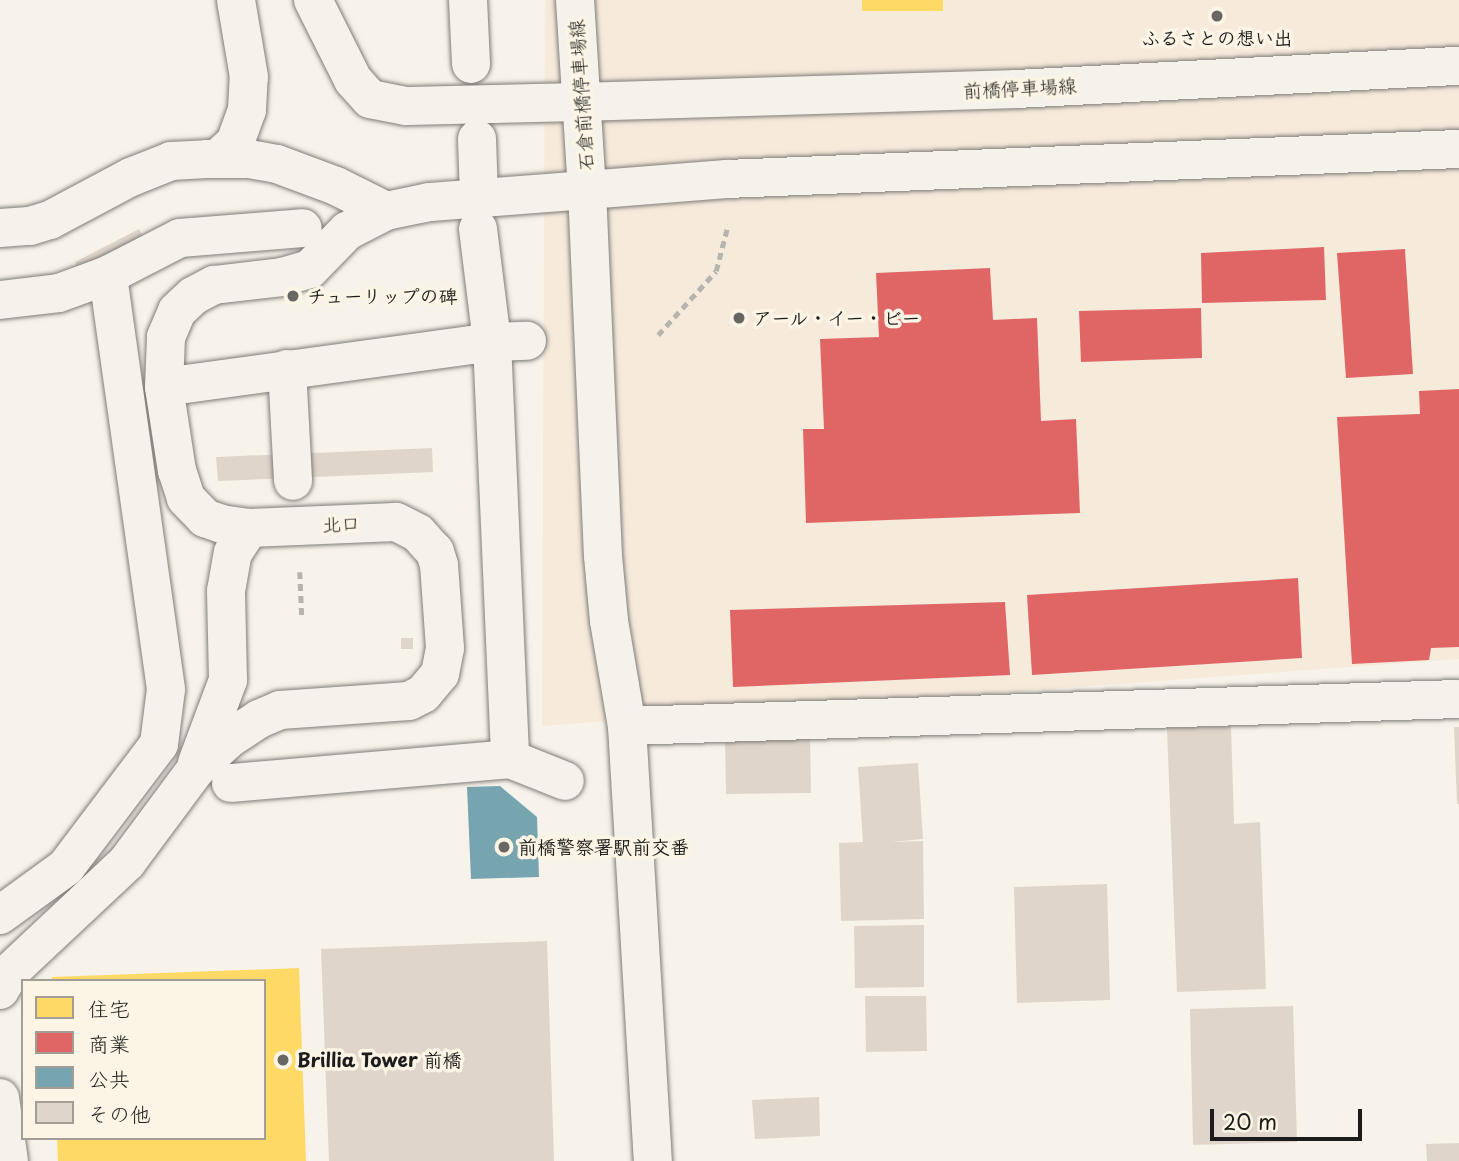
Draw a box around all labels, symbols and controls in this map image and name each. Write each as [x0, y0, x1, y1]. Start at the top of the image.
marker: ふるさとの想い出 [1209, 8, 1225, 24]
street label: 石倉前橋停車場線 [564, 18, 598, 172]
place label: ふるさとの想い出 [1141, 27, 1293, 49]
street label: 前橋停車場線 [962, 74, 1078, 102]
place label: チューリップの碑 [307, 285, 459, 307]
marker: チューリップの碑 [285, 288, 301, 304]
place label: アール・イー・ビー [753, 307, 921, 329]
marker: アール・イー・ビー [731, 310, 747, 326]
street label: 北口 [322, 512, 360, 536]
place label: 前橋警察署駅前交番 [518, 836, 689, 858]
marker: 前橋警察署駅前交番 [496, 839, 512, 855]
legend [21, 979, 266, 1140]
text: 住宅 [88, 992, 130, 1024]
text: 商業 [88, 1027, 130, 1059]
place label: Brillia Tower 前橋 [297, 1049, 462, 1071]
marker: Brillia Tower 前橋 [275, 1052, 291, 1068]
text: 公共 [88, 1062, 130, 1094]
scale bar [1214, 1094, 1366, 1138]
text: その他 [88, 1097, 151, 1129]
text: 20 m [1223, 1105, 1277, 1137]

